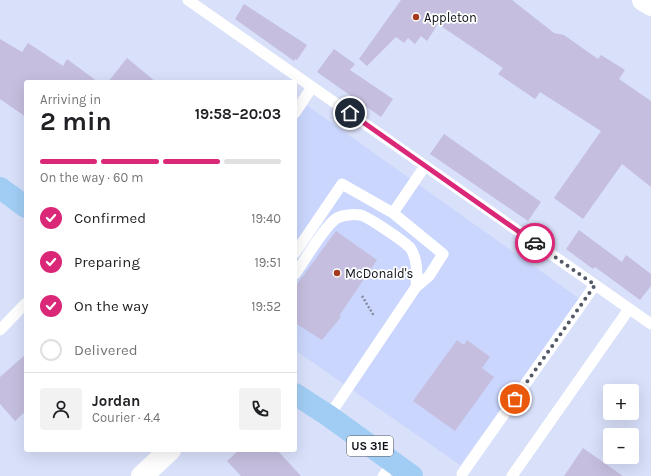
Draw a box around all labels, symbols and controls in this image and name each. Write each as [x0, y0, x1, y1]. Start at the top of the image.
place label: Appleton [424, 10, 477, 25]
marker: Appleton [411, 12, 421, 22]
text: Arriving in [40, 92, 101, 107]
pin [333, 96, 367, 130]
icon: home [339, 102, 361, 124]
text: 19:58–20:03 [195, 105, 281, 123]
text: 2 min [40, 106, 112, 137]
text: On the way · 60 m [40, 170, 143, 185]
icon: check [40, 207, 62, 229]
text: Confirmed [74, 209, 146, 227]
text: 19:40 [251, 211, 281, 226]
courier [515, 223, 555, 263]
icon: car [524, 232, 546, 254]
icon: check [40, 251, 62, 273]
text: Preparing [74, 253, 140, 271]
text: 19:51 [255, 255, 281, 270]
place label: McDonald's [345, 266, 414, 281]
marker: McDonald's [332, 268, 342, 278]
icon: check [40, 295, 62, 317]
text: On the way [74, 297, 148, 315]
text: 19:52 [251, 299, 281, 314]
text: Delivered [74, 341, 138, 359]
pin [498, 382, 532, 416]
map controls [603, 384, 639, 464]
button: + [603, 384, 639, 420]
button: person [40, 388, 82, 430]
button: phone [239, 388, 281, 430]
icon: bag [504, 388, 526, 410]
text: Jordan [92, 392, 140, 410]
text: Courier · 4.4 [92, 410, 160, 425]
button: − [603, 428, 639, 464]
road number: US 31E [347, 436, 393, 456]

